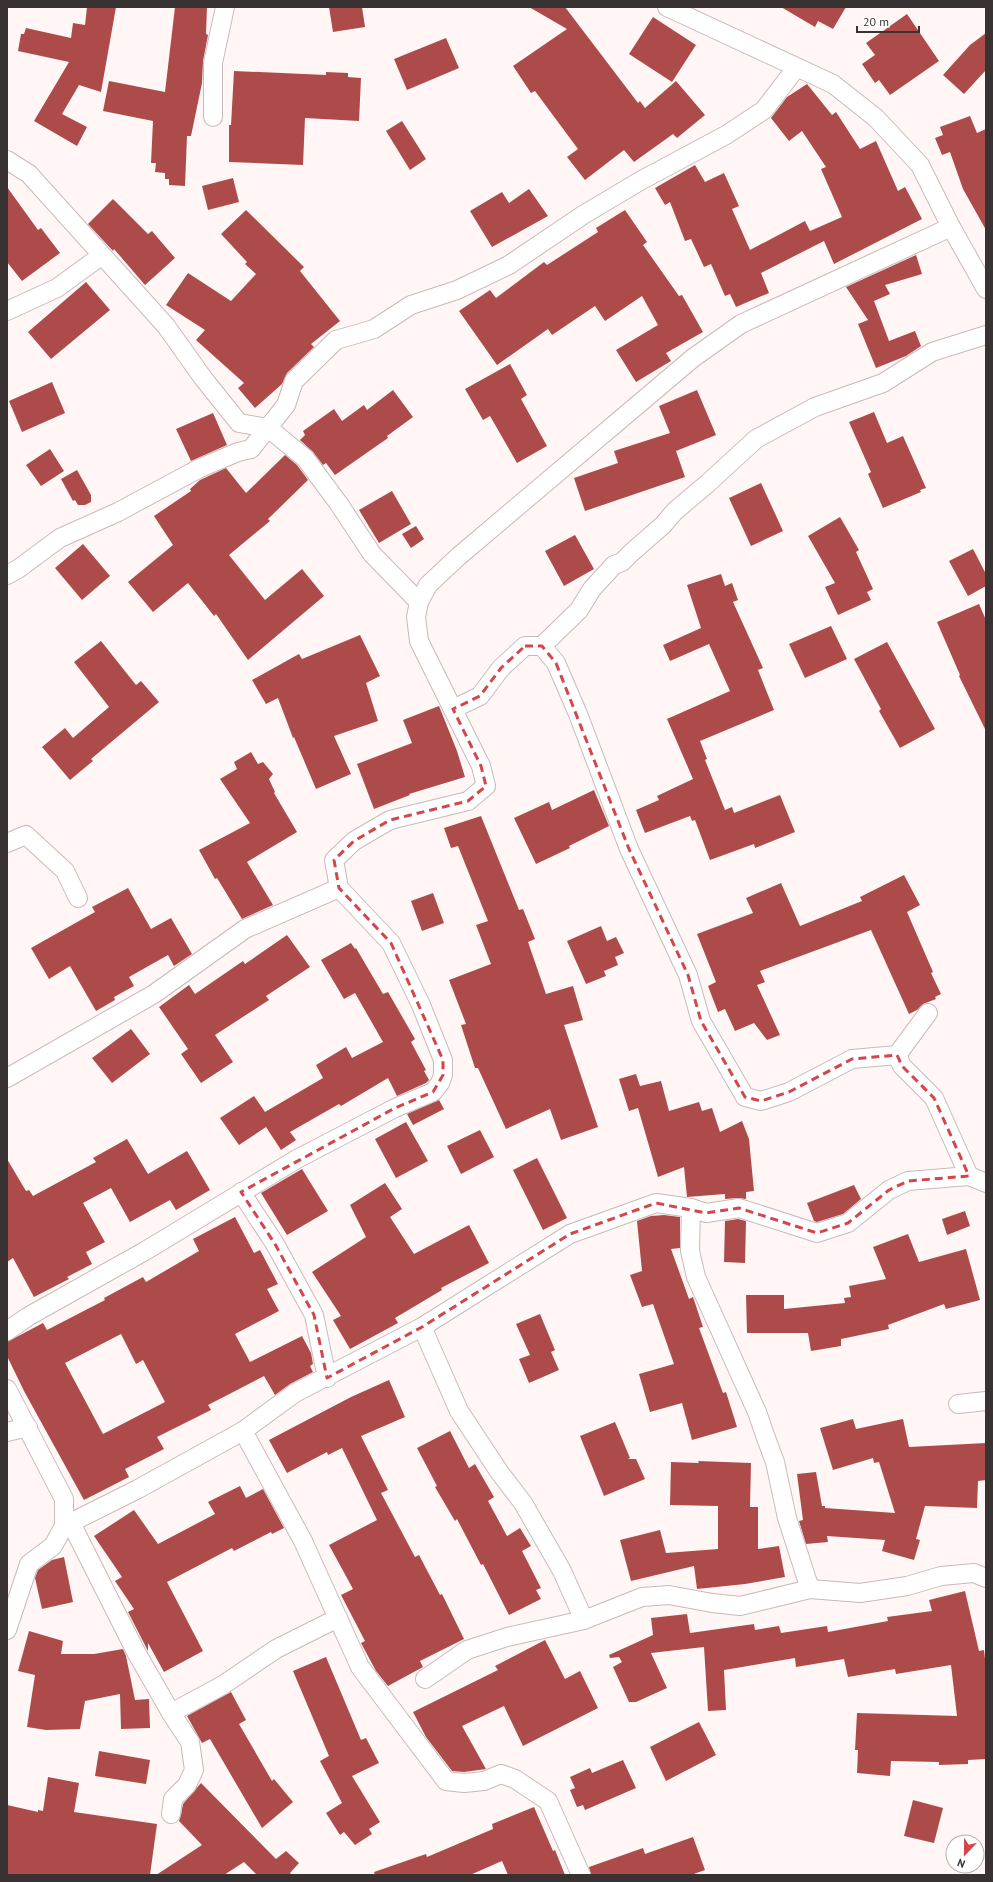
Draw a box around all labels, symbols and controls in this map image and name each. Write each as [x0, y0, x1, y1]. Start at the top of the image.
scale bar [857, 8, 919, 34]
text: 20 m [863, 14, 889, 29]
north arrow [945, 1834, 985, 1874]
text: N [955, 1855, 967, 1871]

